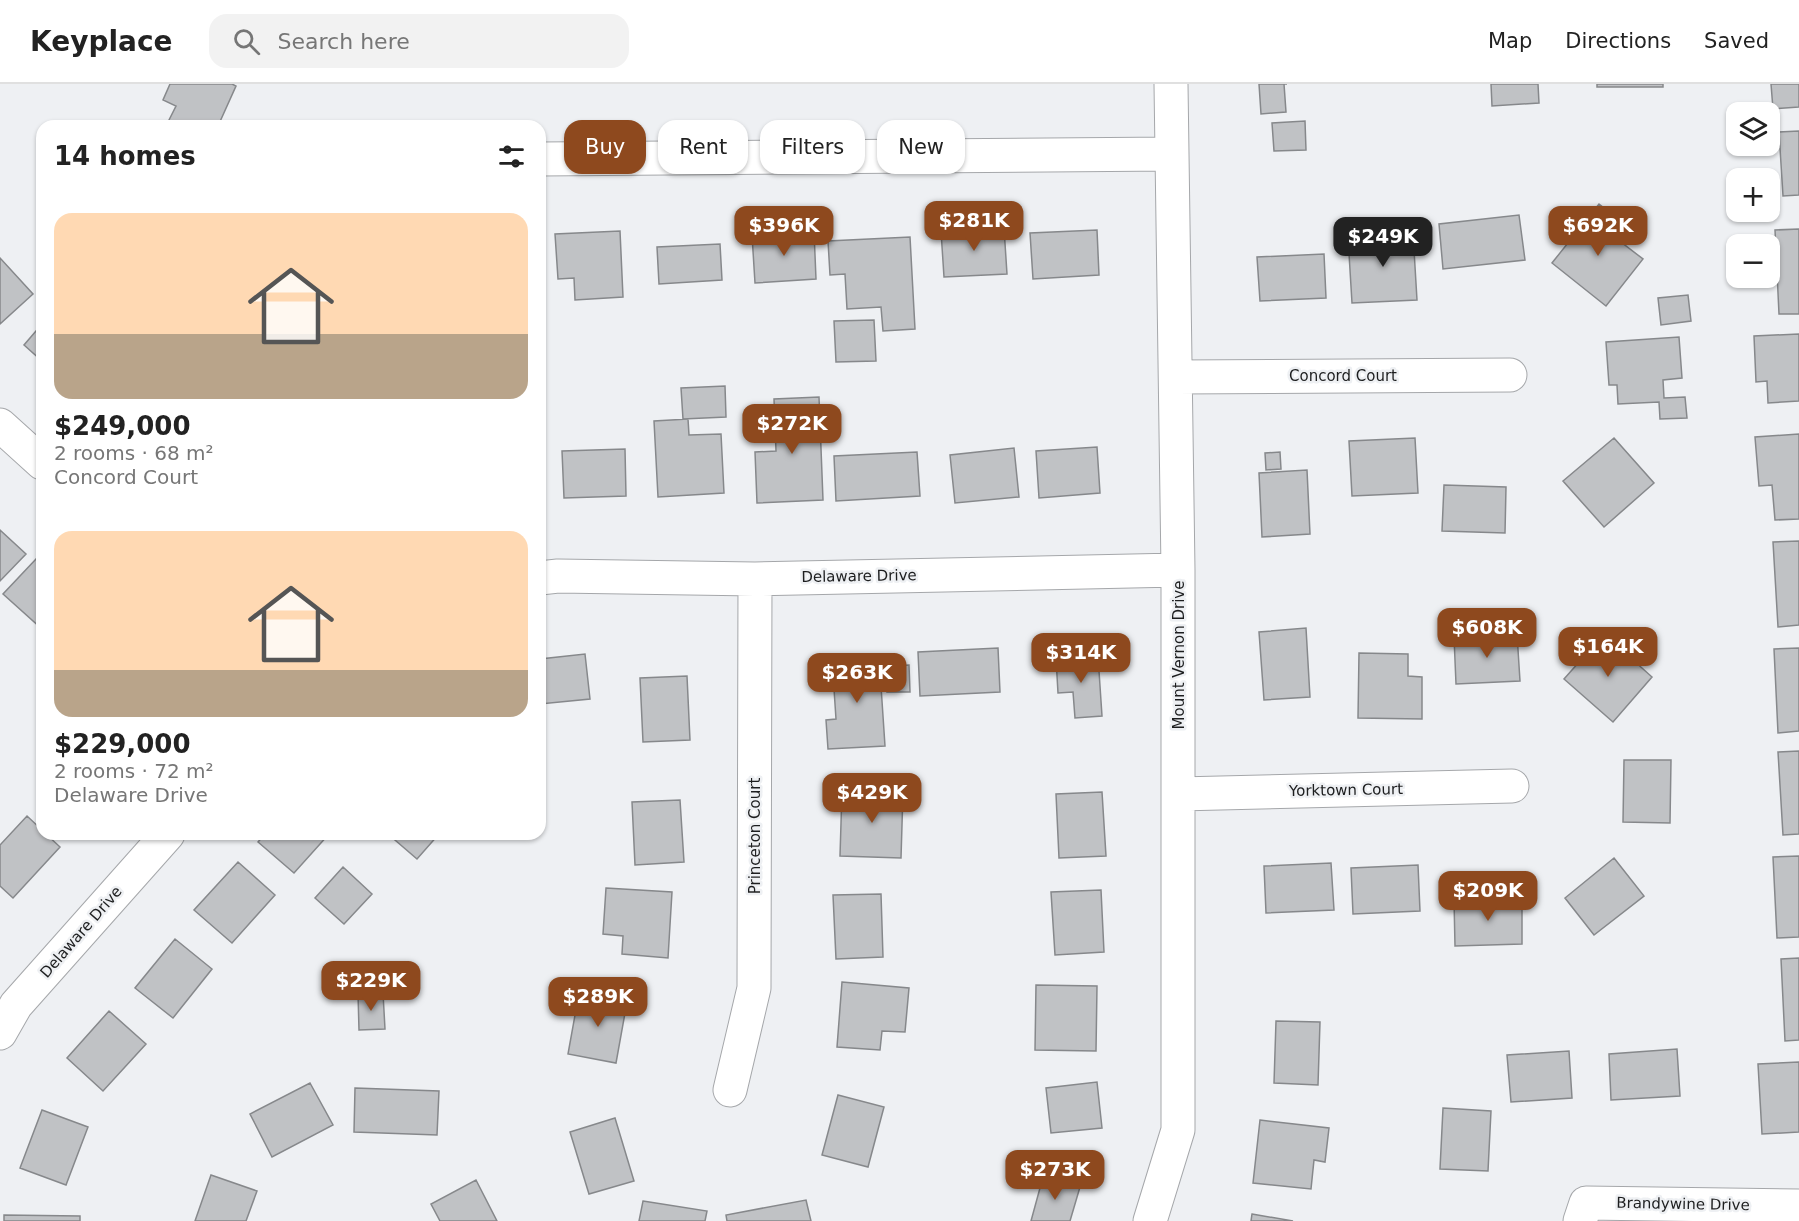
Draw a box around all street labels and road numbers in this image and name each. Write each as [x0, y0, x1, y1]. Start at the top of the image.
street label: Concord Court [1289, 367, 1397, 385]
street label: Delaware Drive [801, 566, 917, 586]
street label: Mount Vernon Drive [1170, 581, 1188, 729]
street label: Princeton Court [746, 778, 764, 894]
street label: Yorktown Court [1288, 780, 1403, 800]
street label: Delaware Drive [36, 883, 126, 981]
street label: Brandywine Drive [1616, 1194, 1750, 1214]

